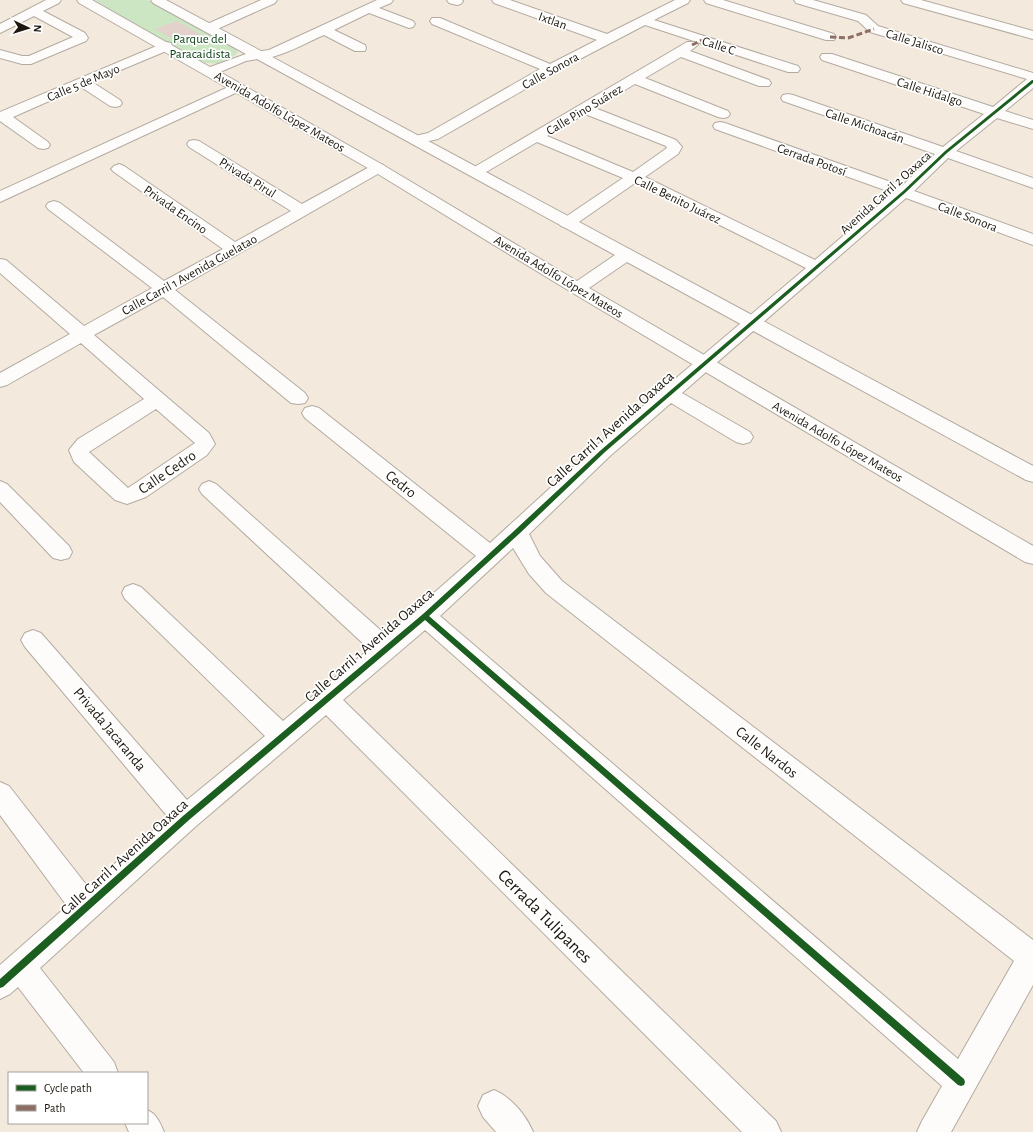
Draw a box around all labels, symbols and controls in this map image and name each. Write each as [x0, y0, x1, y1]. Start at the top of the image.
north arrow [8, 8, 48, 48]
street label: Ixtlan [537, 10, 568, 32]
text: N [32, 24, 43, 33]
street label: Calle Jalisco [884, 27, 945, 57]
park label: Parque del Paracaidista [169, 33, 231, 61]
street label: Calle C [700, 35, 737, 58]
street label: Calle Sonora [520, 50, 581, 92]
street label: Calle 5 de Mayo [45, 62, 122, 105]
street label: Avenida Adolfo López Mateos [212, 70, 347, 155]
street label: Calle Hidalgo [895, 76, 964, 109]
street label: Calle Pino Suárez [544, 82, 625, 138]
street label: Calle Michoacán [823, 107, 906, 146]
street label: Cerrada Potosí [775, 142, 849, 179]
street label: Avenida Carril 2 Oaxaca [838, 149, 934, 237]
street label: Privada Pirul [217, 156, 278, 201]
street label: Calle Benito Juárez [632, 174, 723, 227]
street label: Privada Encino [141, 184, 209, 237]
street label: Calle Sonora [936, 200, 999, 235]
street label: Calle Carril 1 Avenida Guelatao [120, 233, 260, 318]
street label: Avenida Adolfo López Mateos [491, 234, 625, 321]
street label: Calle Carril 1 Avenida Oaxaca [544, 368, 677, 490]
street label: Avenida Adolfo López Mateos [770, 400, 905, 485]
street label: Calle Cedro [136, 448, 199, 497]
street label: Cedro [383, 468, 419, 501]
street label: Calle Carril 1 Avenida Oaxaca [302, 585, 437, 705]
street label: Privada Jacaranda [70, 685, 149, 774]
street label: Calle Nardos [733, 724, 800, 781]
street label: Calle Carril 1 Avenida Oaxaca [58, 796, 191, 918]
street label: Cerrada Tulipanes [494, 866, 595, 967]
legend [8, 1072, 148, 1124]
text: Cycle path [44, 1082, 92, 1095]
text: Path [44, 1102, 66, 1114]

